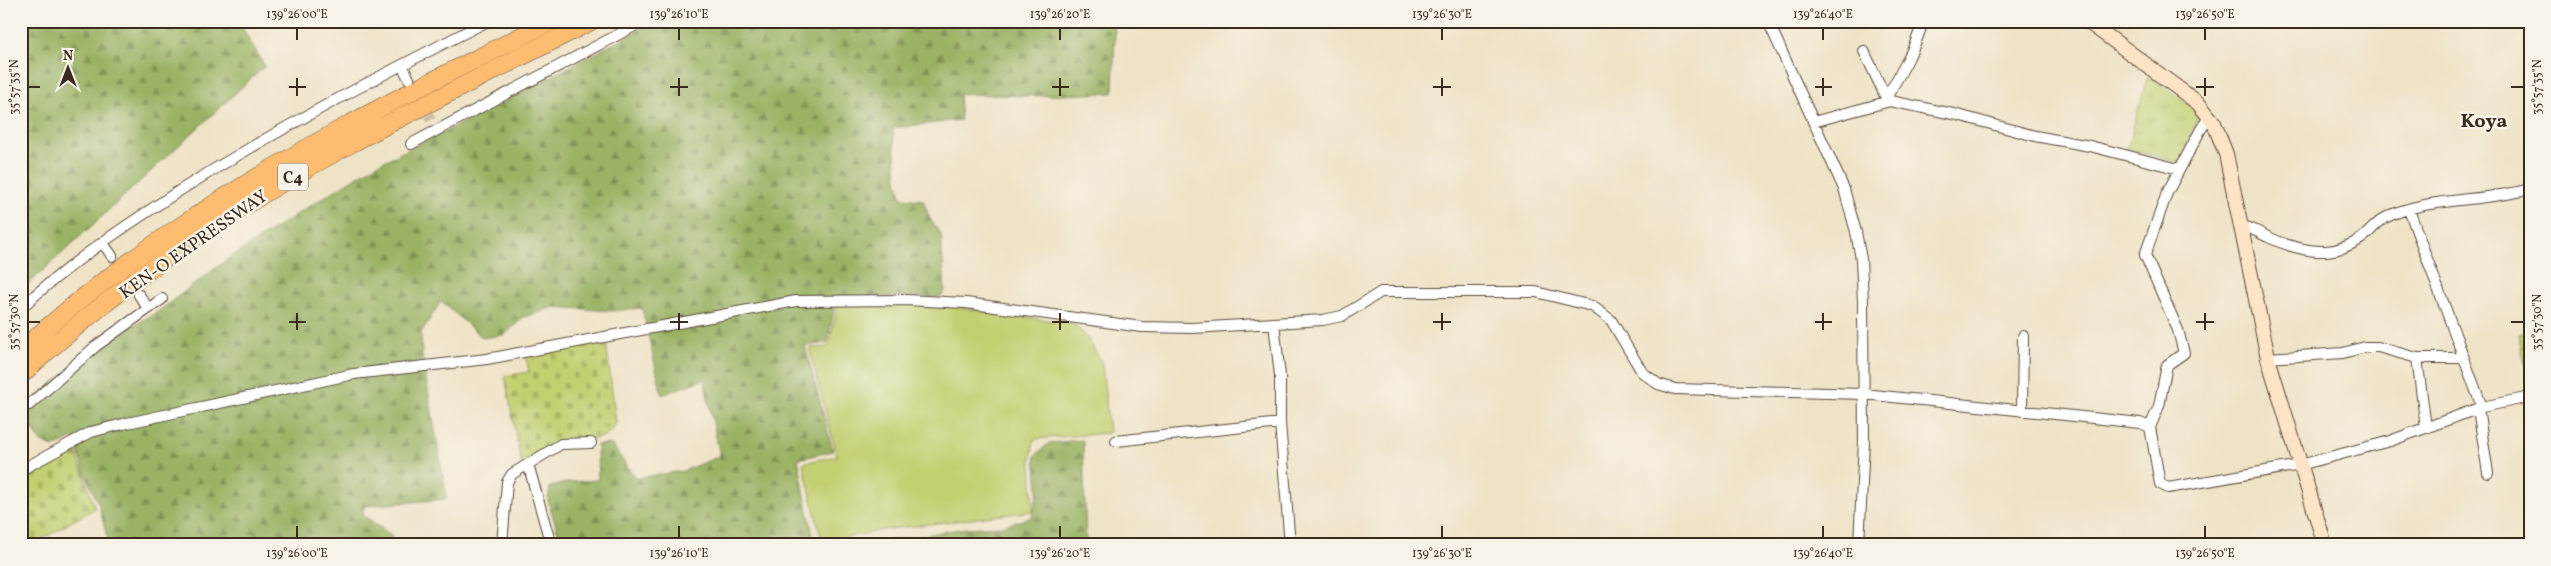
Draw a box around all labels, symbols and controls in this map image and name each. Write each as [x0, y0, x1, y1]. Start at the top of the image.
text: 139°26'00"E [266, 7, 328, 23]
text: 139°26'10"E [650, 7, 708, 23]
text: 139°26'20"E [1030, 7, 1090, 23]
text: 139°26'30"E [1412, 7, 1472, 23]
text: 139°26'40"E [1793, 7, 1853, 23]
text: 139°26'50"E [2175, 7, 2235, 23]
north arrow [42, 42, 92, 92]
text: N [63, 47, 73, 66]
text: 35°57'35"N [7, 59, 23, 115]
text: 35°57'35"N [2530, 59, 2546, 115]
district label: Koya [2461, 108, 2508, 136]
road number: C4 [278, 163, 308, 190]
street label: KEN-O EXPRESSWAY [115, 185, 273, 306]
text: 35°57'30"N [7, 294, 23, 350]
text: 35°57'30"N [2530, 294, 2546, 350]
text: 139°26'00"E [266, 546, 328, 562]
text: 139°26'10"E [650, 546, 708, 562]
text: 139°26'20"E [1030, 546, 1090, 562]
text: 139°26'30"E [1412, 546, 1472, 562]
text: 139°26'40"E [1793, 546, 1853, 562]
text: 139°26'50"E [2175, 546, 2235, 562]

